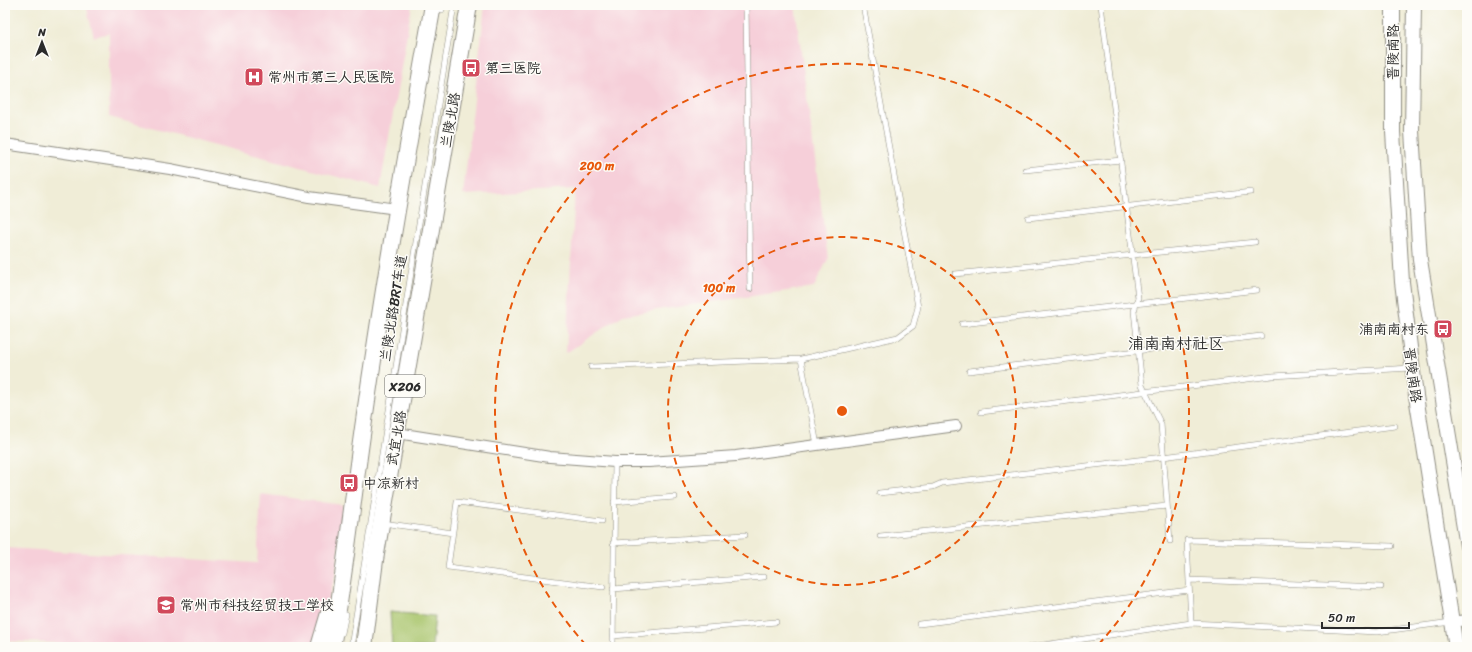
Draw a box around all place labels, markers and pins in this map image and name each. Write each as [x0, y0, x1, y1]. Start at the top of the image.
place label: 第三医院 [485, 56, 541, 81]
bus stop icon: 第三医院 [460, 57, 482, 79]
place label: 常州市第三人民医院 [268, 65, 394, 90]
hospital icon: 常州市第三人民医院 [243, 66, 265, 88]
place label: 浦南南村东 [1359, 317, 1429, 342]
bus stop icon: 浦南南村东 [1432, 318, 1454, 340]
centre of rings [835, 404, 849, 418]
place label: 中凉新村 [363, 471, 419, 496]
bus stop icon: 中凉新村 [338, 472, 360, 494]
place label: 常州市科技经贸技工学校 [180, 593, 334, 618]
school or university icon: 常州市科技经贸技工学校 [155, 594, 177, 616]

